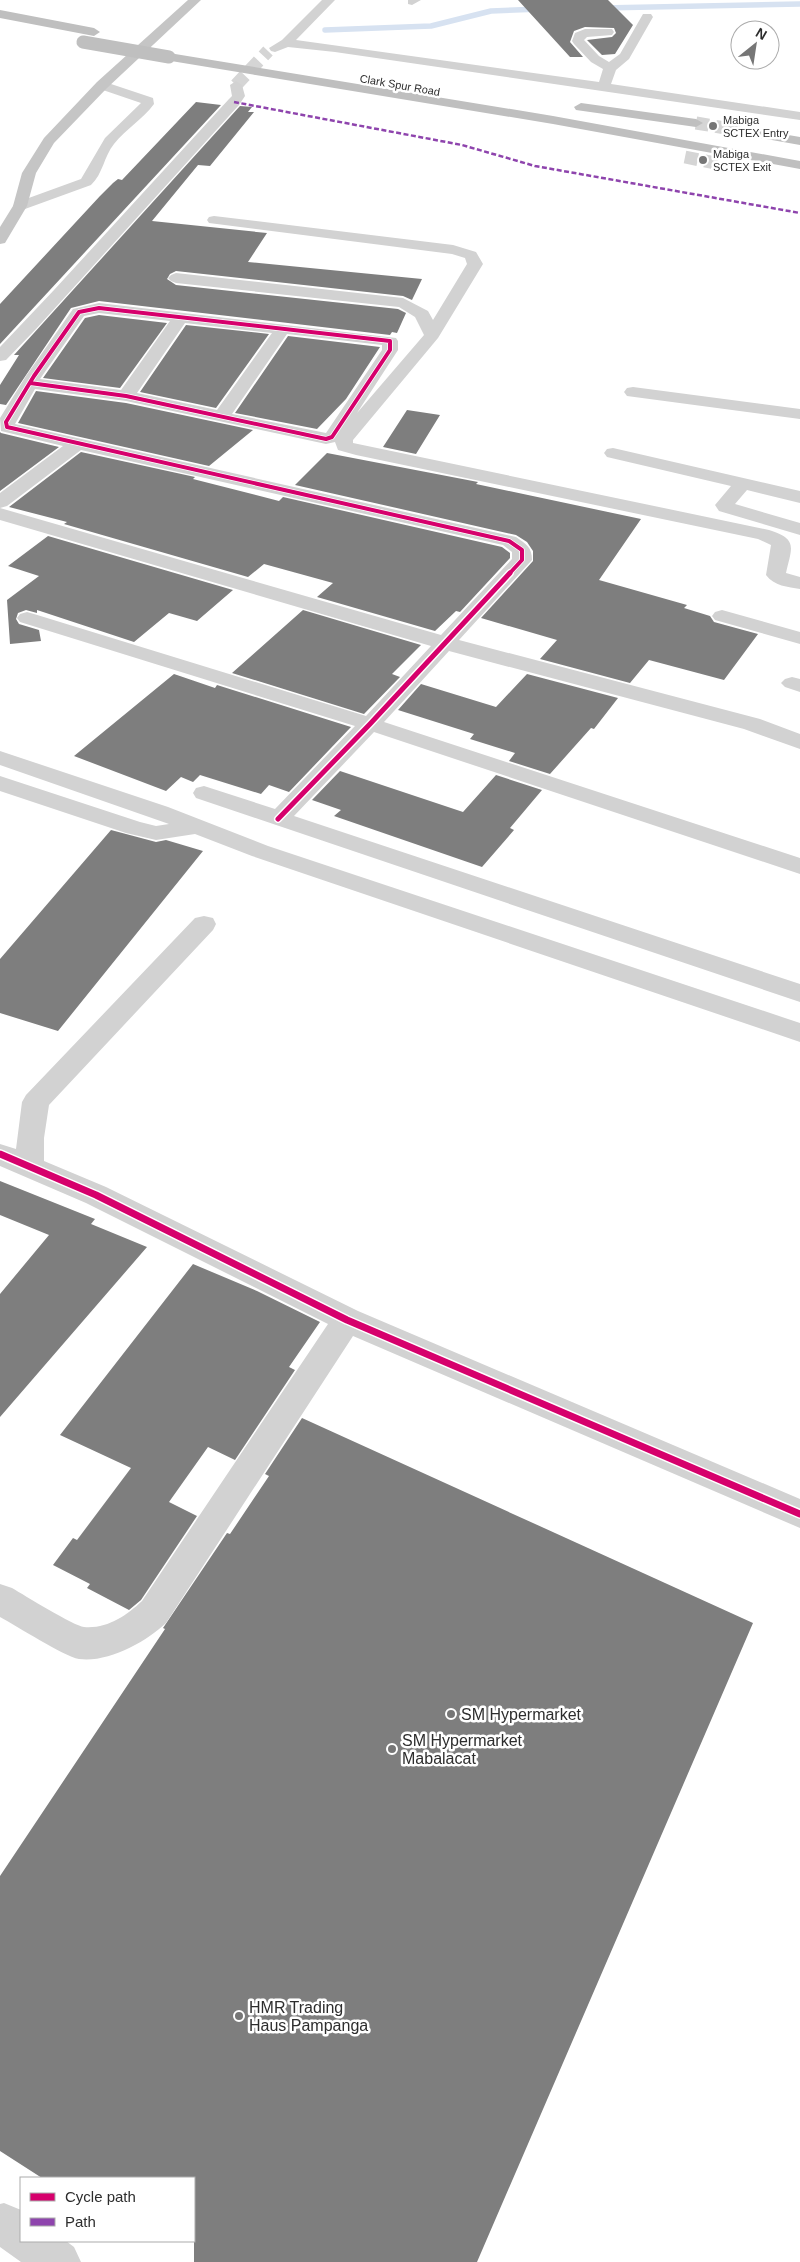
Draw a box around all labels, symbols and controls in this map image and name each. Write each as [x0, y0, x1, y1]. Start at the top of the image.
north arrow [730, 20, 780, 70]
text: N [753, 24, 770, 43]
street label: Clark Spur Road [359, 72, 441, 98]
place label: Mabiga SCTEX Entry [723, 114, 789, 139]
marker: Mabiga SCTEX Entry [707, 120, 719, 132]
place label: Mabiga SCTEX Exit [713, 148, 771, 173]
marker: Mabiga SCTEX Exit [697, 154, 709, 166]
place label: SM Hypermarket [461, 1706, 582, 1723]
marker: SM Hypermarket [445, 1708, 457, 1720]
place label: SM Hypermarket Mabalacat [402, 1732, 523, 1767]
marker: SM Hypermarket Mabalacat [386, 1743, 398, 1755]
place label: HMR Trading Haus Pampanga [249, 1999, 368, 2034]
marker: HMR Trading Haus Pampanga [233, 2010, 245, 2022]
legend [20, 2177, 195, 2242]
text: Cycle path [65, 2188, 136, 2205]
text: Path [65, 2213, 96, 2230]

